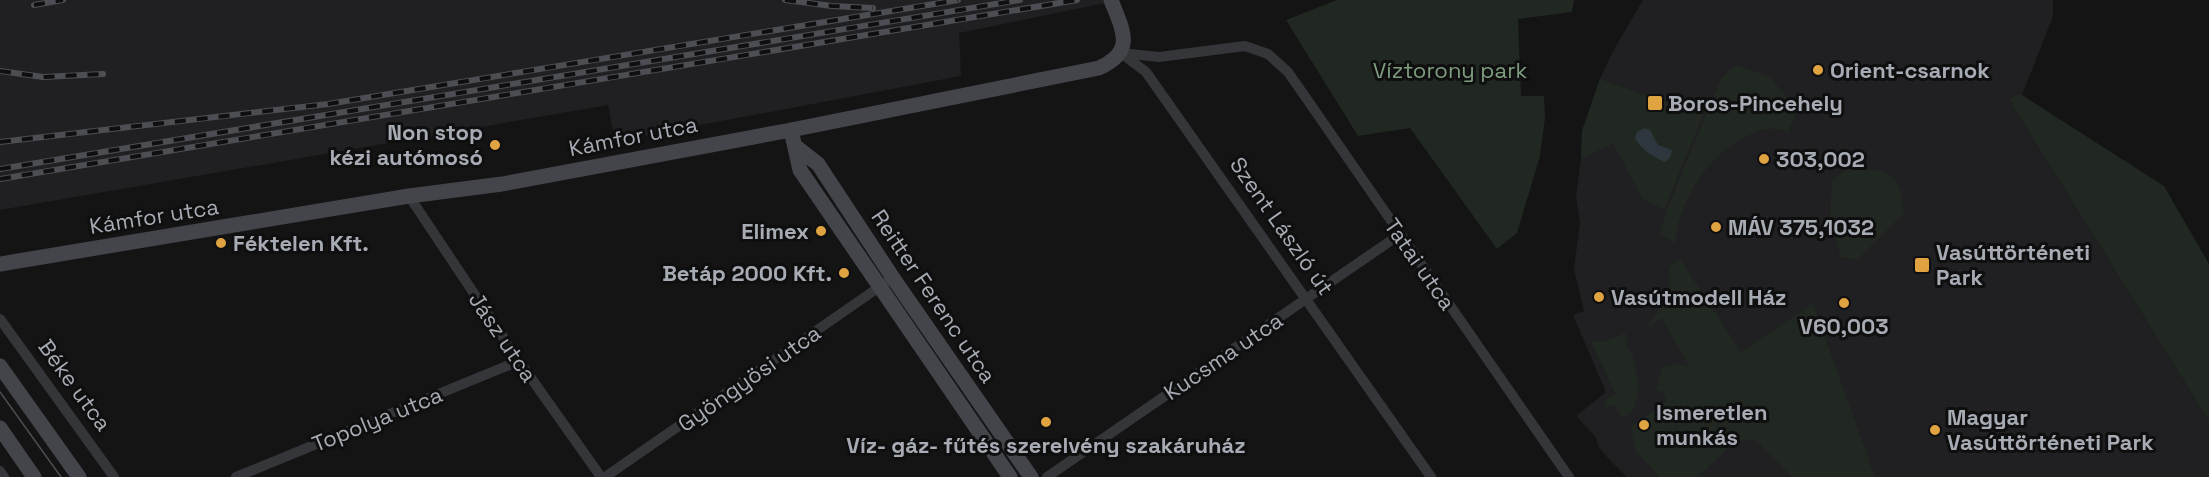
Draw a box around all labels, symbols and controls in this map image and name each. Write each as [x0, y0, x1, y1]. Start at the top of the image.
park label: Víztorony park [1373, 56, 1527, 84]
place label: Orient-csarnok [1830, 56, 1990, 84]
marker: Orient-csarnok [1811, 63, 1825, 77]
place label: Boros-Pincehely [1668, 89, 1843, 117]
marker: Boros-Pincehely [1646, 94, 1664, 112]
street label: Kámfor utca [566, 110, 700, 162]
place label: Non stop kézi autómosó [330, 118, 483, 171]
marker: Non stop kézi autómosó [488, 138, 502, 152]
place label: 303,002 [1776, 145, 1865, 173]
street label: Szent László út [1224, 151, 1340, 301]
marker: 303,002 [1757, 152, 1771, 166]
street label: Kámfor utca [87, 192, 221, 240]
street label: Reitter Ferenc utca [866, 204, 1003, 388]
street label: Tatai utca [1378, 213, 1462, 316]
place label: MÁV 375,1032 [1728, 213, 1874, 241]
place label: Elimex [741, 217, 809, 245]
marker: MÁV 375,1032 [1709, 220, 1723, 234]
marker: Elimex [814, 224, 828, 238]
place label: Féktelen Kft. [233, 229, 369, 257]
marker: Féktelen Kft. [214, 236, 228, 250]
place label: Vasúttörténeti Park [1936, 238, 2090, 291]
marker: Vasúttörténeti Park [1913, 256, 1931, 274]
place label: Betáp 2000 Kft. [662, 259, 832, 287]
marker: Betáp 2000 Kft. [837, 266, 851, 280]
place label: Vasútmodell Ház [1611, 283, 1787, 311]
street label: Jász utca [463, 287, 544, 388]
marker: Vasútmodell Ház [1592, 290, 1606, 304]
marker: V60,003 [1837, 296, 1851, 310]
street label: Kucsma utca [1158, 306, 1288, 406]
place label: V60,003 [1799, 312, 1889, 340]
street label: Gyöngyösi utca [672, 318, 826, 438]
street label: Béke utca [32, 334, 118, 437]
street label: Topolya utca [308, 380, 447, 458]
place label: Ismeretlen munkás [1656, 398, 1768, 451]
place label: Magyar Vasúttörténeti Park [1947, 403, 2154, 456]
marker: Víz- gáz- fűtés szerelvény szakáruház [1039, 415, 1053, 429]
marker: Ismeretlen munkás [1637, 418, 1651, 432]
marker: Magyar Vasúttörténeti Park [1928, 423, 1942, 437]
place label: Víz- gáz- fűtés szerelvény szakáruház [846, 431, 1246, 459]

